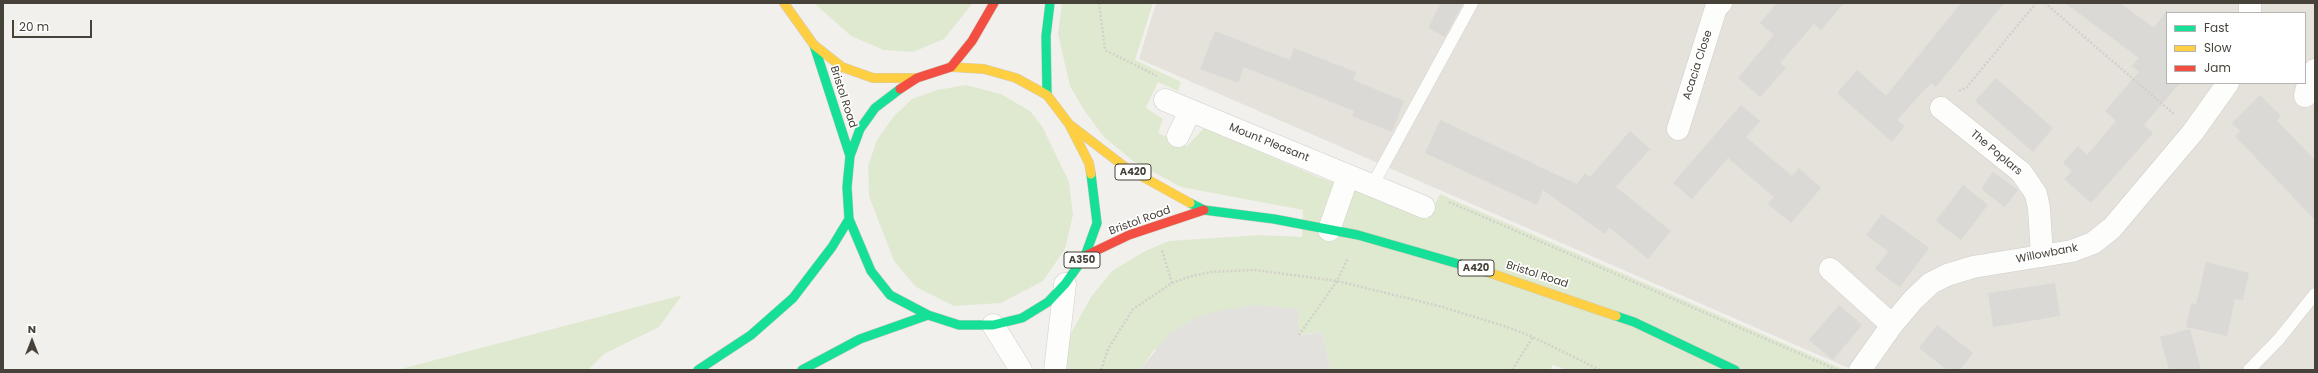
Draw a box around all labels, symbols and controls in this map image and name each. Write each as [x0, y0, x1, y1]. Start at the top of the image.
scale bar [14, 12, 94, 38]
legend [2166, 12, 2306, 84]
text: 20 m [19, 18, 49, 35]
text: Fast [2204, 19, 2229, 36]
street label: Acacia Close [1681, 29, 1715, 101]
text: Slow [2204, 39, 2232, 56]
text: Jam [2204, 59, 2231, 76]
street label: Bristol Road [827, 64, 859, 130]
street label: Mount Pleasant [1227, 121, 1311, 165]
street label: The Poplars [1967, 128, 2025, 178]
road number: A420 [1115, 164, 1151, 180]
street label: Bristol Road [1107, 204, 1173, 238]
street label: Willowbank [2015, 242, 2079, 266]
road number: A350 [1064, 252, 1100, 268]
street label: Bristol Road [1504, 259, 1570, 291]
road number: A420 [1458, 260, 1494, 276]
north arrow [12, 321, 52, 361]
text: N [28, 321, 36, 337]

